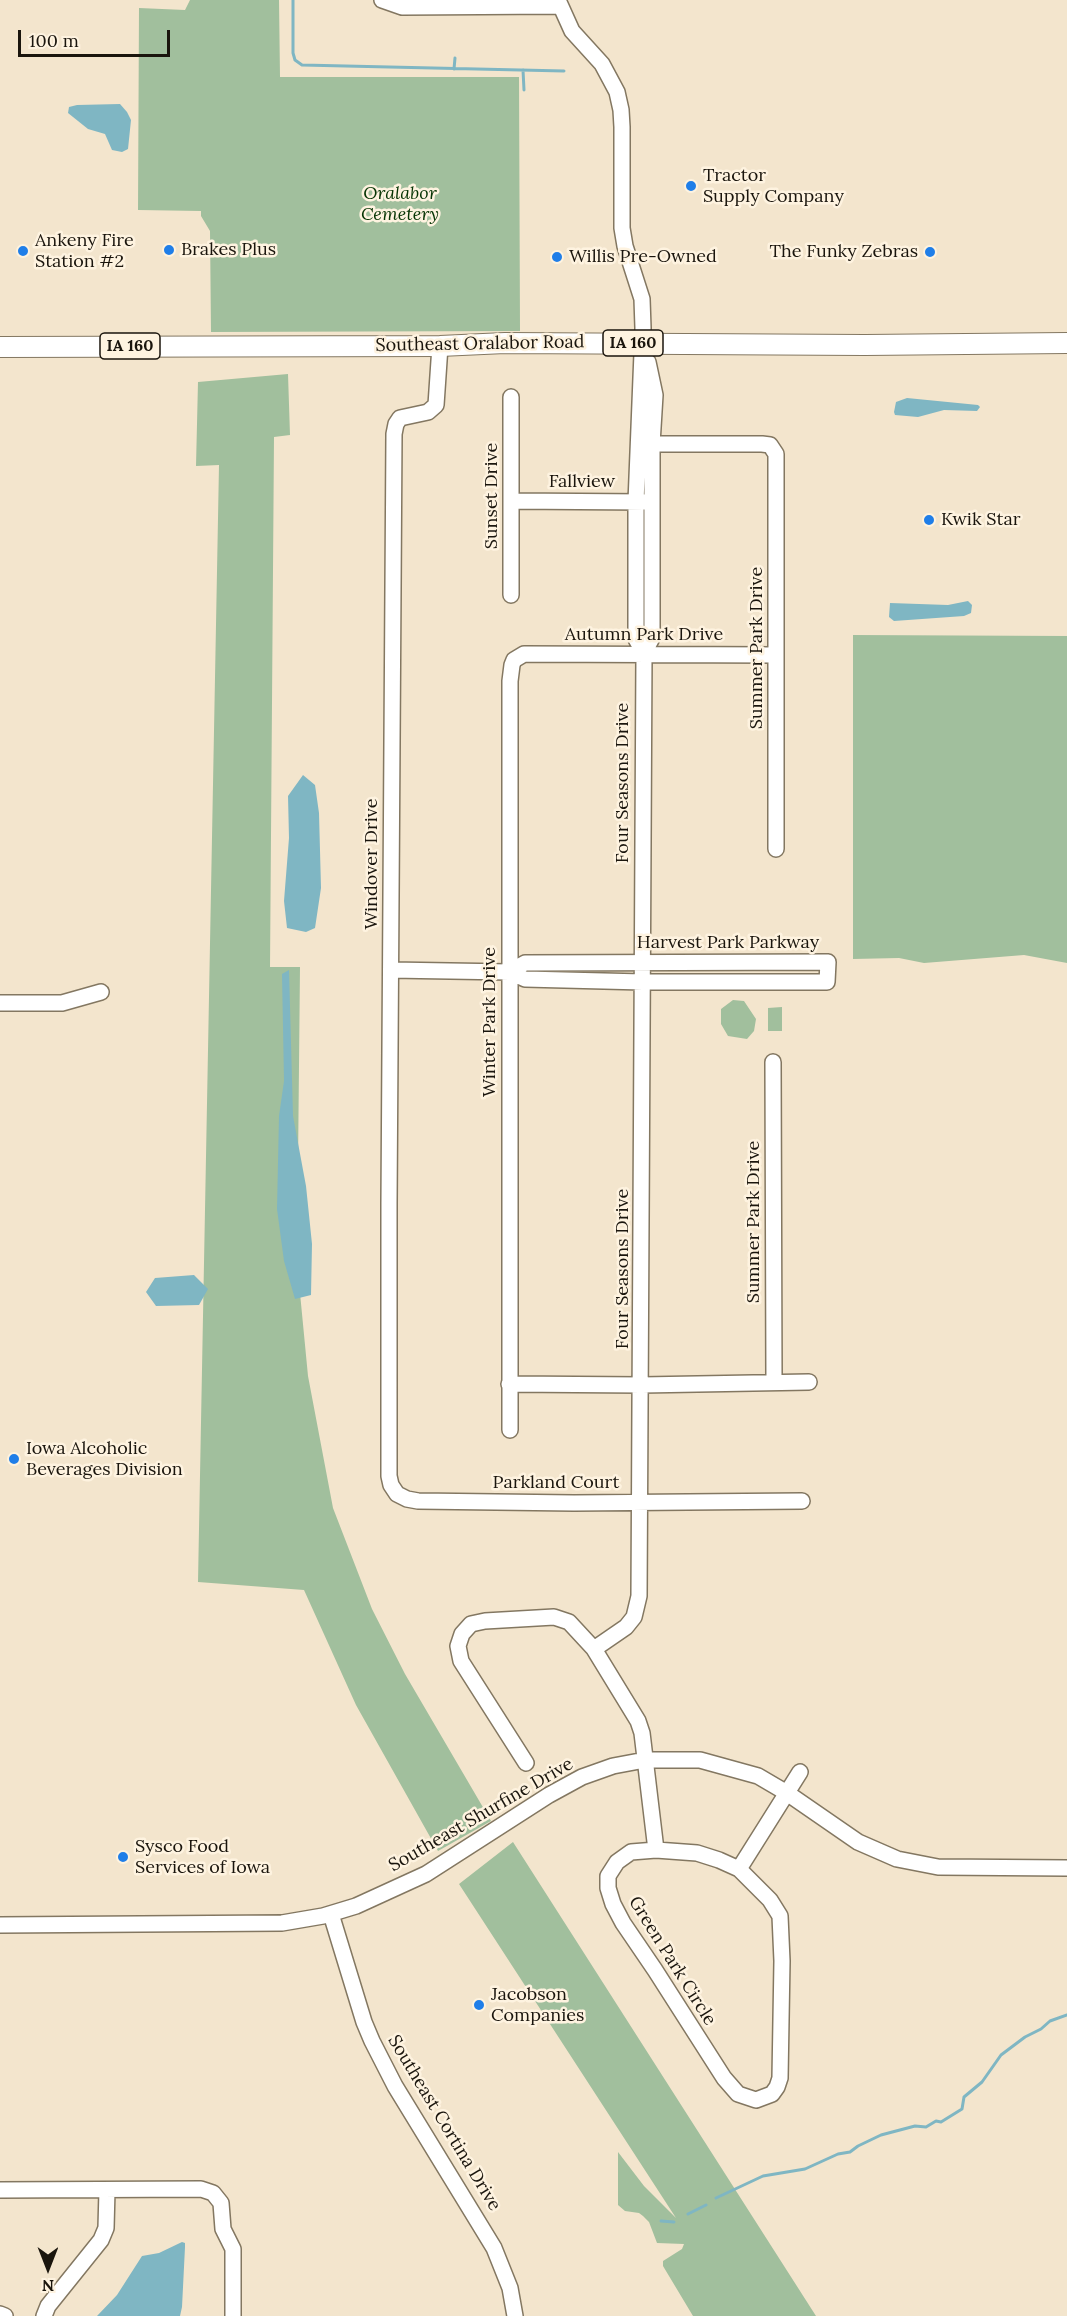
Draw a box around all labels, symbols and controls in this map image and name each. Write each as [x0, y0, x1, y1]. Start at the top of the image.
scale bar [21, 18, 172, 56]
text: 100 m [29, 29, 79, 52]
place label: Tractor Supply Company [703, 165, 844, 207]
marker: Tractor Supply Company [684, 179, 698, 193]
park label: Oralabor Cemetery [361, 183, 439, 226]
place label: Ankeny Fire Station #2 [35, 230, 134, 272]
place label: Brakes Plus [181, 239, 276, 261]
place label: The Funky Zebras [769, 241, 918, 263]
marker: Brakes Plus [162, 243, 176, 257]
marker: Ankeny Fire Station #2 [16, 244, 30, 258]
marker: The Funky Zebras [923, 245, 937, 259]
place label: Willis Pre-Owned [569, 246, 717, 268]
marker: Willis Pre-Owned [550, 250, 564, 264]
road number: IA 160 [603, 330, 663, 356]
street label: Southeast Oralabor Road [375, 331, 585, 357]
road number: IA 160 [100, 333, 160, 359]
street label: Sunset Drive [481, 443, 503, 549]
street label: Fallview [549, 471, 615, 493]
place label: Kwik Star [941, 509, 1020, 531]
marker: Kwik Star [922, 513, 936, 527]
street label: Summer Park Drive [746, 567, 768, 729]
street label: Autumn Park Drive [565, 624, 723, 646]
street label: Four Seasons Drive [612, 703, 634, 863]
street label: Windover Drive [361, 798, 383, 930]
street label: Harvest Park Parkway [637, 932, 819, 954]
street label: Winter Park Drive [479, 947, 501, 1097]
street label: Summer Park Drive [743, 1141, 765, 1303]
street label: Four Seasons Drive [612, 1189, 634, 1349]
place label: Iowa Alcoholic Beverages Division [26, 1438, 183, 1480]
marker: Iowa Alcoholic Beverages Division [7, 1452, 21, 1466]
street label: Parkland Court [493, 1472, 619, 1494]
street label: Southeast Shurfine Drive [385, 1753, 577, 1877]
place label: Sysco Food Services of Iowa [135, 1836, 270, 1878]
marker: Sysco Food Services of Iowa [116, 1850, 130, 1864]
street label: Green Park Circle [624, 1892, 720, 2030]
place label: Jacobson Companies [491, 1984, 584, 2026]
marker: Jacobson Companies [472, 1998, 486, 2012]
street label: Southeast Cortina Drive [383, 2031, 505, 2215]
north arrow [18, 2238, 78, 2298]
text: N [42, 2276, 54, 2296]

